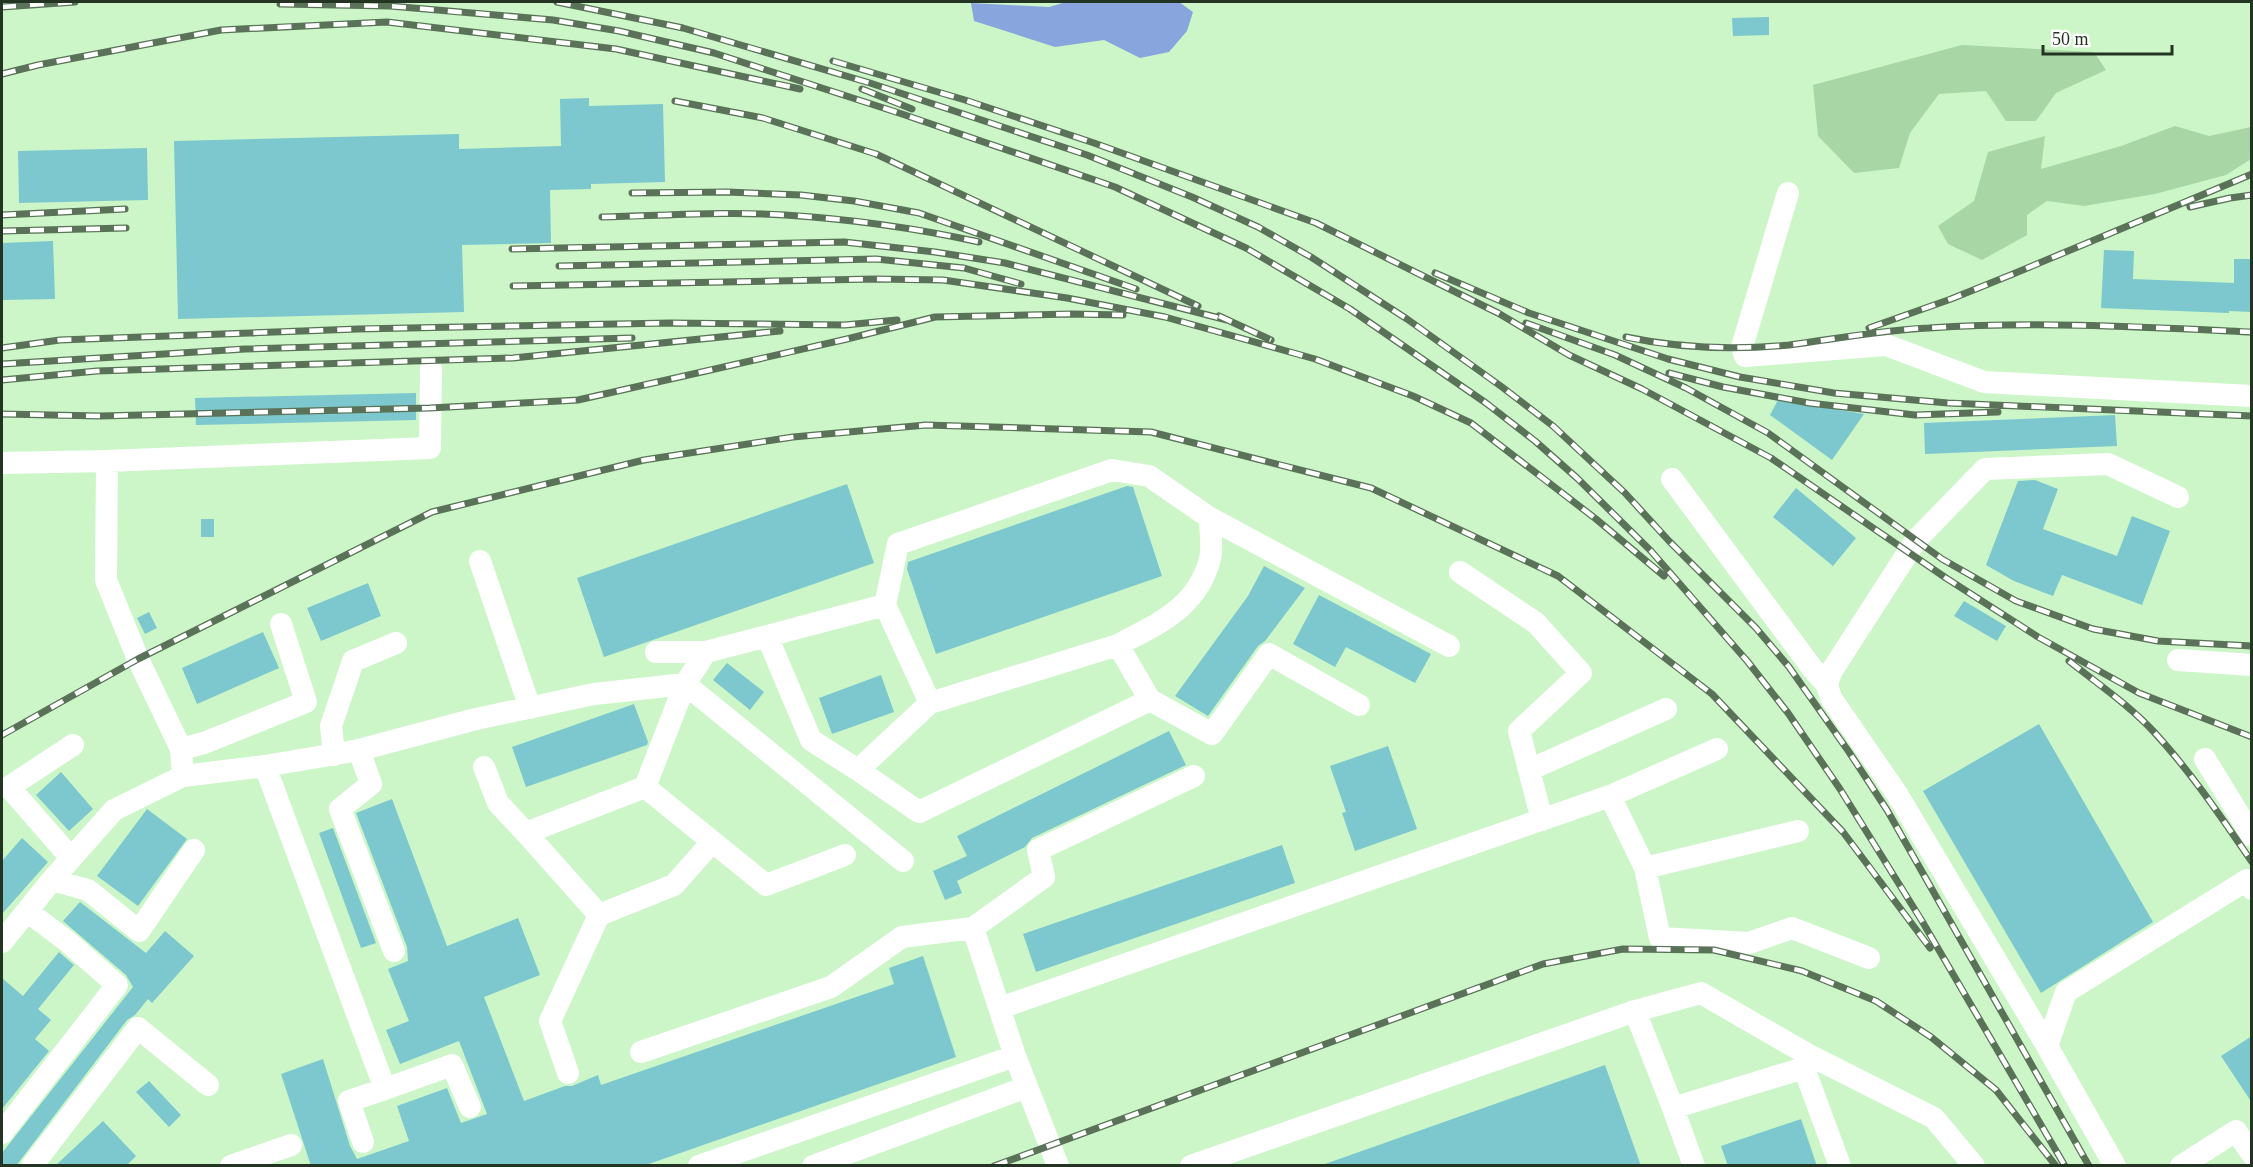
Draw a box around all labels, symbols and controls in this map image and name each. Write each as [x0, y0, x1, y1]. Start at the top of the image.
scale bar [2043, 18, 2172, 56]
text: 50 m [2052, 29, 2089, 49]

